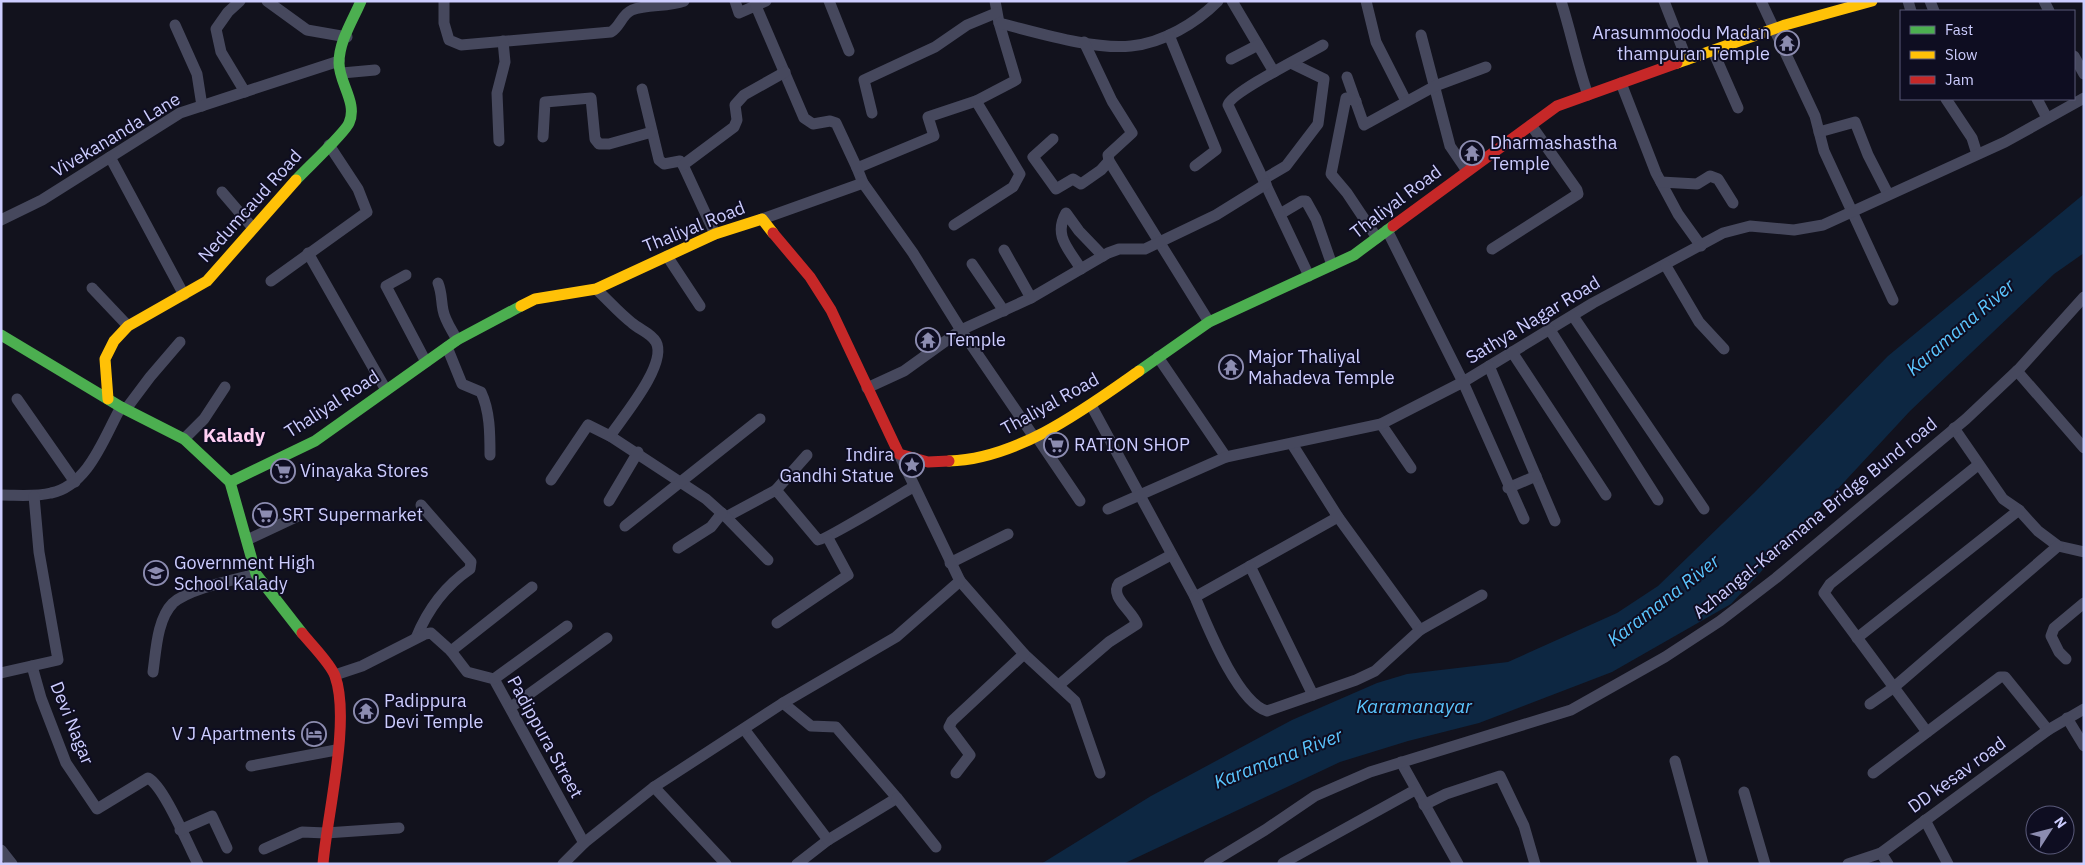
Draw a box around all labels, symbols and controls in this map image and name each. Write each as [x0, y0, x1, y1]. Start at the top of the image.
legend [1900, 10, 2075, 100]
text: Fast [1945, 20, 1973, 39]
place label: Arasummoodu Madan thampuran Temple [1592, 21, 1770, 65]
temple icon: Arasummoodu Madan thampuran Temple [1774, 30, 1800, 56]
text: Slow [1945, 45, 1978, 64]
text: Jam [1945, 70, 1974, 89]
street label: Vivekananda Lane [47, 87, 184, 182]
place label: Dharmashastha Temple [1490, 131, 1618, 175]
temple icon: Dharmashastha Temple [1459, 140, 1485, 166]
street label: Nedumcaud Road [193, 144, 306, 267]
street label: Thaliyal Road [1345, 160, 1446, 243]
street label: Thaliyal Road [639, 196, 748, 258]
street label: Sathya Nagar Road [1461, 270, 1604, 369]
water label: Karamana River [1901, 273, 2020, 381]
temple icon: Temple [915, 327, 941, 353]
place label: Temple [946, 328, 1006, 351]
place label: Major Thaliyal Mahadeva Temple [1248, 345, 1395, 389]
temple icon: Major Thaliyal Mahadeva Temple [1218, 354, 1244, 380]
street label: Thaliyal Road [280, 364, 383, 443]
street label: Thaliyal Road [997, 367, 1103, 440]
street label: Azhangal-Karamana Bridge Bund road [1688, 412, 1942, 623]
district label: Kalady [203, 423, 266, 447]
supermarket icon: RATION SHOP [1043, 432, 1069, 458]
place label: RATION SHOP [1074, 433, 1190, 456]
place label: Indira Gandhi Statue [779, 443, 894, 487]
place icon: Indira Gandhi Statue [899, 452, 925, 478]
supermarket icon: Vinayaka Stores [270, 458, 296, 484]
place label: Vinayaka Stores [300, 459, 429, 482]
supermarket icon: SRT Supermarket [252, 502, 278, 528]
place label: SRT Supermarket [282, 503, 423, 526]
water label: Karamana River [1602, 548, 1725, 651]
place label: Government High School Kalady [174, 551, 315, 595]
school or university icon: Government High School Kalady [143, 560, 169, 586]
street label: Padippura Street [502, 672, 589, 802]
street label: Devi Nagar [45, 678, 100, 768]
place label: Padippura Devi Temple [384, 689, 483, 733]
water label: Karamanayar [1356, 694, 1473, 718]
temple icon: Padippura Devi Temple [353, 698, 379, 724]
hotel icon: V J Apartments [301, 721, 327, 747]
place label: V J Apartments [172, 722, 296, 745]
water label: Karamana River [1210, 722, 1347, 794]
street label: DD kesav road [1903, 731, 2010, 818]
north arrow [2025, 805, 2075, 855]
text: N [2050, 813, 2071, 832]

